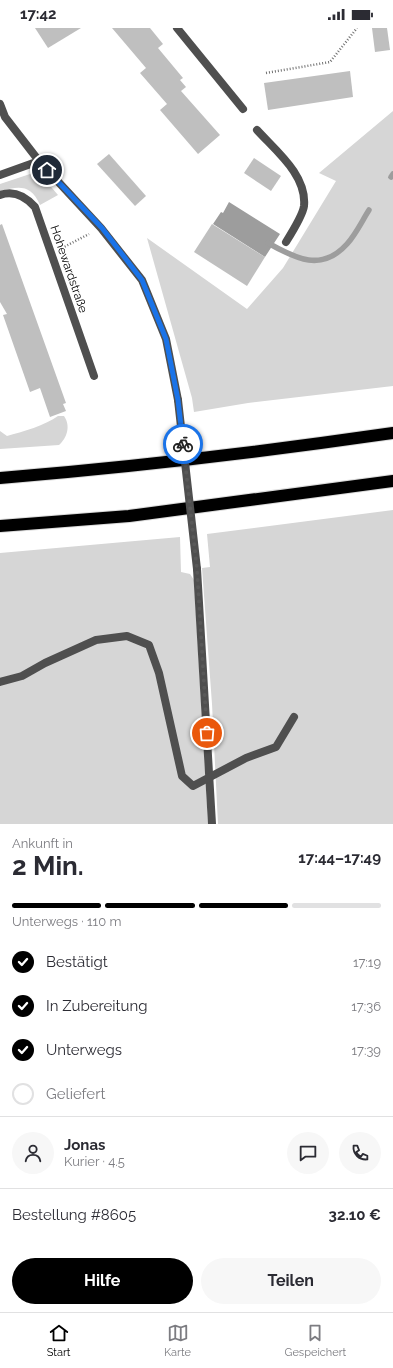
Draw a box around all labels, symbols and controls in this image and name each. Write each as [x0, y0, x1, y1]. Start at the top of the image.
text: 17:42 [20, 5, 57, 23]
pin [30, 153, 64, 187]
icon: home [36, 159, 58, 181]
street label: Hohewardstraße [47, 223, 91, 315]
courier [163, 424, 203, 464]
icon: bike [172, 433, 194, 455]
pin [190, 716, 224, 750]
icon: bag [196, 722, 218, 744]
text: Ankunft in [12, 836, 73, 851]
text: 17:44–17:49 [298, 849, 381, 867]
text: 2 Min. [12, 851, 84, 881]
text: Unterwegs · 110 m [12, 914, 121, 929]
icon: check [12, 951, 34, 973]
text: Bestätigt [46, 953, 108, 971]
text: 17:19 [353, 955, 381, 970]
icon: check [12, 995, 34, 1017]
text: In Zubereitung [46, 997, 148, 1015]
text: 17:36 [351, 999, 381, 1014]
icon: check [12, 1039, 34, 1061]
text: Unterwegs [46, 1041, 122, 1059]
text: 17:39 [352, 1043, 381, 1058]
text: Geliefert [46, 1085, 105, 1103]
button: person [12, 1132, 54, 1174]
button: chat [287, 1132, 329, 1174]
button: phone [339, 1132, 381, 1174]
text: Jonas [64, 1136, 105, 1154]
text: Kurier · 4.5 [64, 1154, 125, 1169]
text: Bestellung #8605 [12, 1206, 136, 1224]
text: 32.10 € [329, 1206, 381, 1224]
button: Hilfe [12, 1258, 193, 1304]
button: Teilen [201, 1258, 381, 1304]
tab: Start [47, 1322, 71, 1359]
tab: Karte [164, 1322, 191, 1359]
tab: Gespeichert [285, 1322, 346, 1359]

